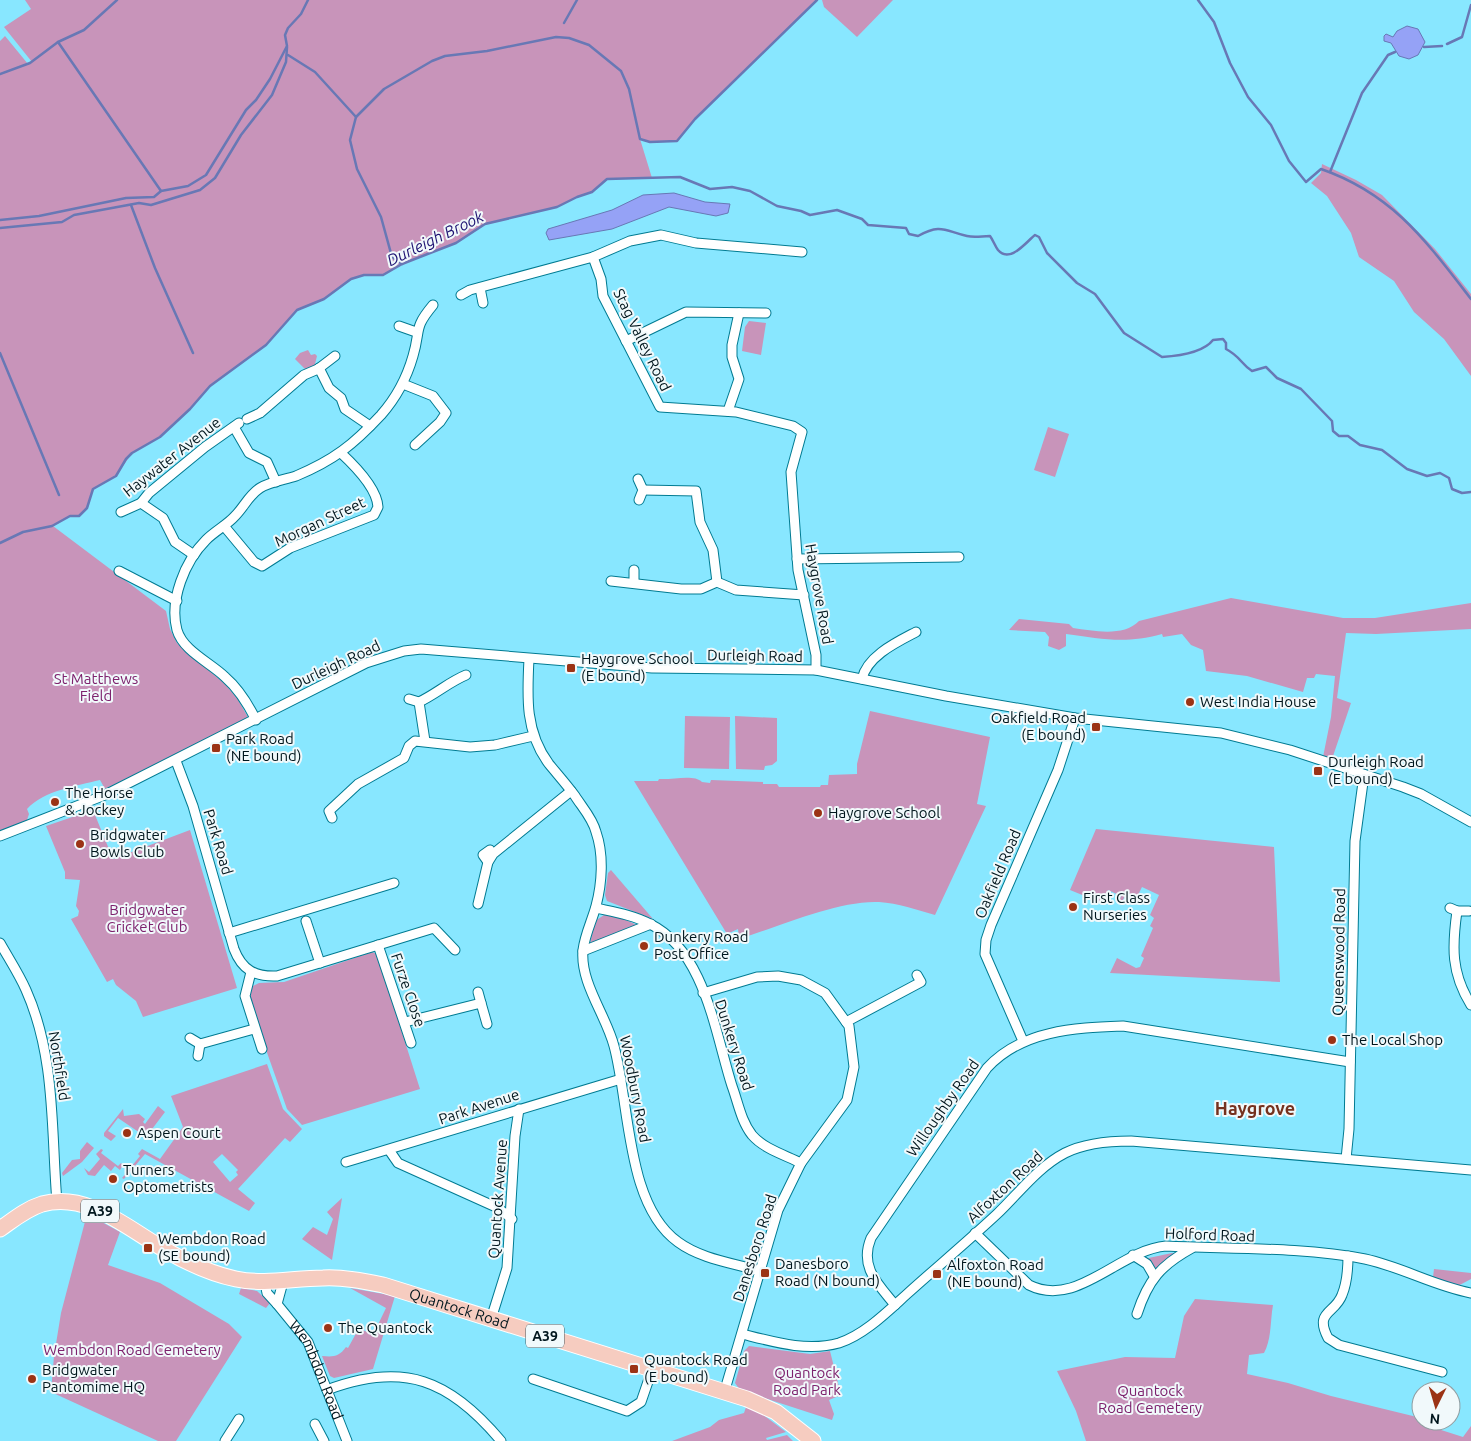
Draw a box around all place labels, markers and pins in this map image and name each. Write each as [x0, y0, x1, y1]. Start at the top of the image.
place label: Haygrove School (E bound) [581, 650, 693, 684]
marker: Haygrove School (E bound) [565, 662, 577, 674]
place label: West India House [1200, 693, 1316, 710]
marker: West India House [1184, 696, 1196, 708]
place label: Oakfield Road (E bound) [991, 709, 1086, 743]
marker: Oakfield Road (E bound) [1090, 721, 1102, 733]
place label: Park Road (NE bound) [226, 730, 301, 764]
marker: Park Road (NE bound) [210, 742, 222, 754]
place label: Durleigh Road (E bound) [1328, 753, 1424, 787]
marker: Durleigh Road (E bound) [1312, 765, 1324, 777]
place label: The Horse & Jockey [65, 784, 133, 818]
marker: The Horse & Jockey [49, 796, 61, 808]
place label: Haygrove School [828, 804, 940, 821]
marker: Haygrove School [812, 807, 824, 819]
place label: Bridgwater Bowls Club [90, 826, 166, 860]
marker: Bridgwater Bowls Club [74, 838, 86, 850]
place label: First Class Nurseries [1083, 889, 1150, 923]
marker: First Class Nurseries [1067, 901, 1079, 913]
place label: Dunkery Road Post Office [654, 928, 749, 962]
marker: Dunkery Road Post Office [638, 940, 650, 952]
place label: The Local Shop [1342, 1031, 1443, 1048]
marker: The Local Shop [1326, 1034, 1338, 1046]
place label: Aspen Court [137, 1124, 221, 1141]
marker: Aspen Court [121, 1127, 133, 1139]
place label: Turners Optometrists [123, 1161, 213, 1195]
marker: Turners Optometrists [107, 1173, 119, 1185]
place label: Wembdon Road (SE bound) [158, 1230, 266, 1264]
marker: Wembdon Road (SE bound) [142, 1242, 154, 1254]
place label: Danesboro Road (N bound) [775, 1255, 880, 1289]
place label: Alfoxton Road (NE bound) [947, 1256, 1044, 1290]
marker: Danesboro Road (N bound) [759, 1267, 771, 1279]
marker: Alfoxton Road (NE bound) [931, 1268, 943, 1280]
place label: The Quantock [338, 1319, 433, 1336]
marker: The Quantock [322, 1322, 334, 1334]
place label: Quantock Road (E bound) [644, 1351, 748, 1385]
place label: Bridgwater Pantomime HQ [42, 1361, 145, 1395]
marker: Quantock Road (E bound) [628, 1363, 640, 1375]
marker: Bridgwater Pantomime HQ [26, 1373, 38, 1385]

